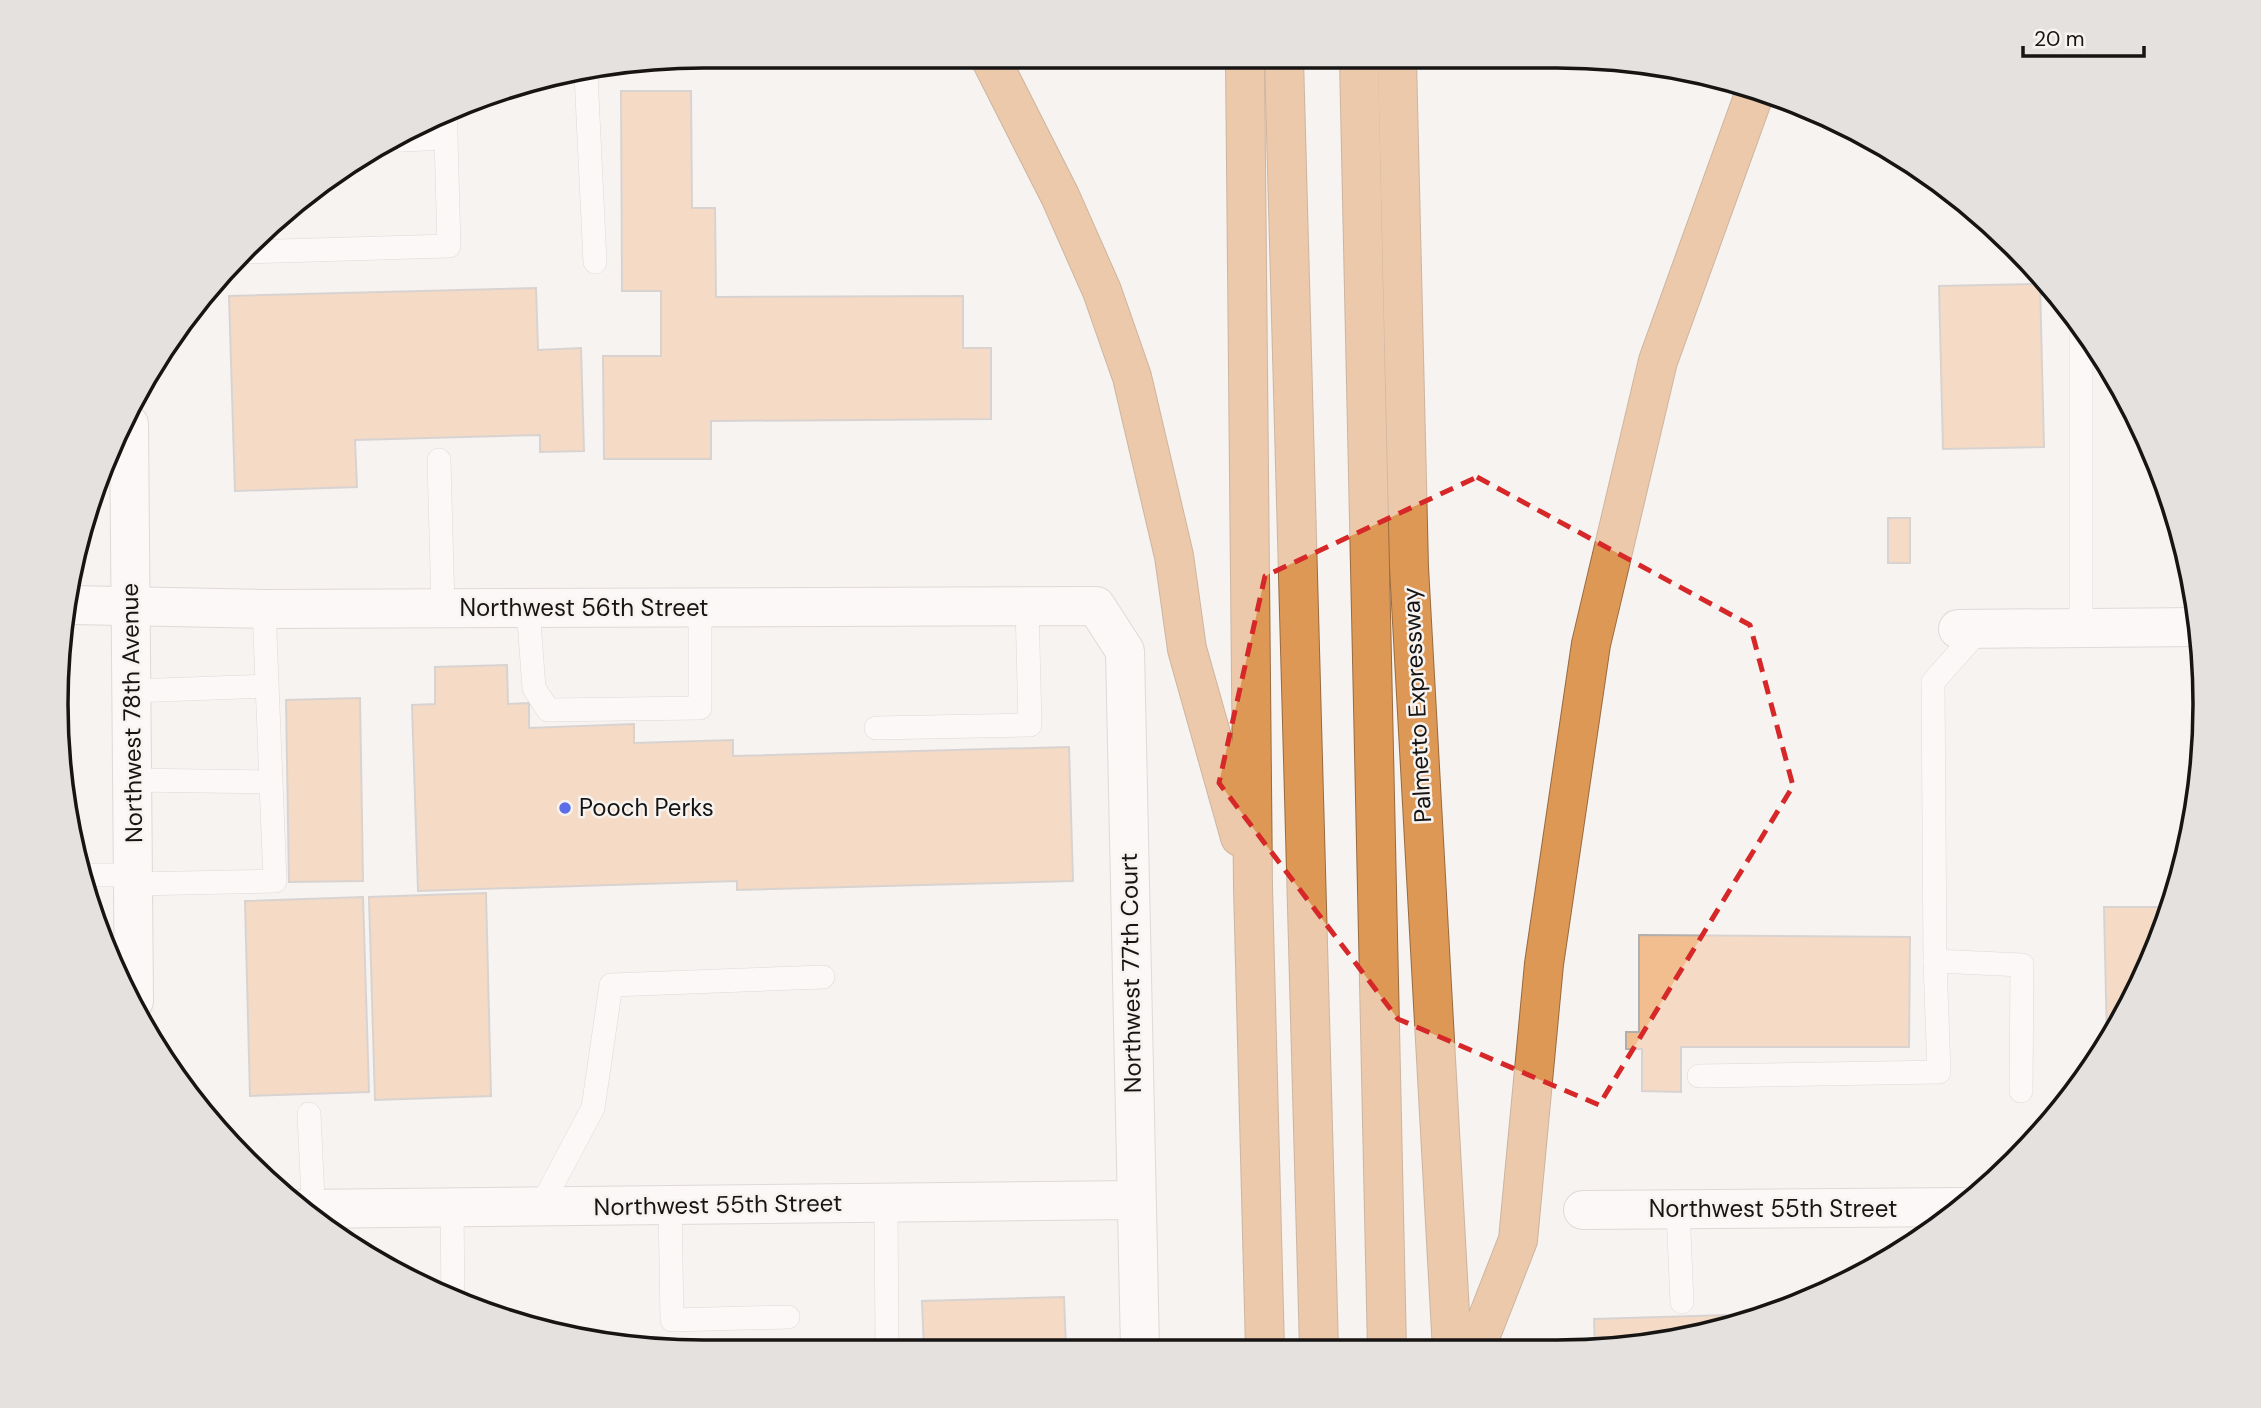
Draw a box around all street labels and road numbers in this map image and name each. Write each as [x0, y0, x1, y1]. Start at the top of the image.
street label: Northwest 78th Avenue [114, 583, 149, 843]
street label: Palmetto Expressway [1395, 587, 1438, 823]
street label: Northwest 56th Street [459, 592, 709, 623]
street label: Northwest 77th Court [1113, 853, 1148, 1093]
street label: Northwest 55th Street [593, 1187, 843, 1222]
street label: Northwest 55th Street [1649, 1193, 1897, 1224]

